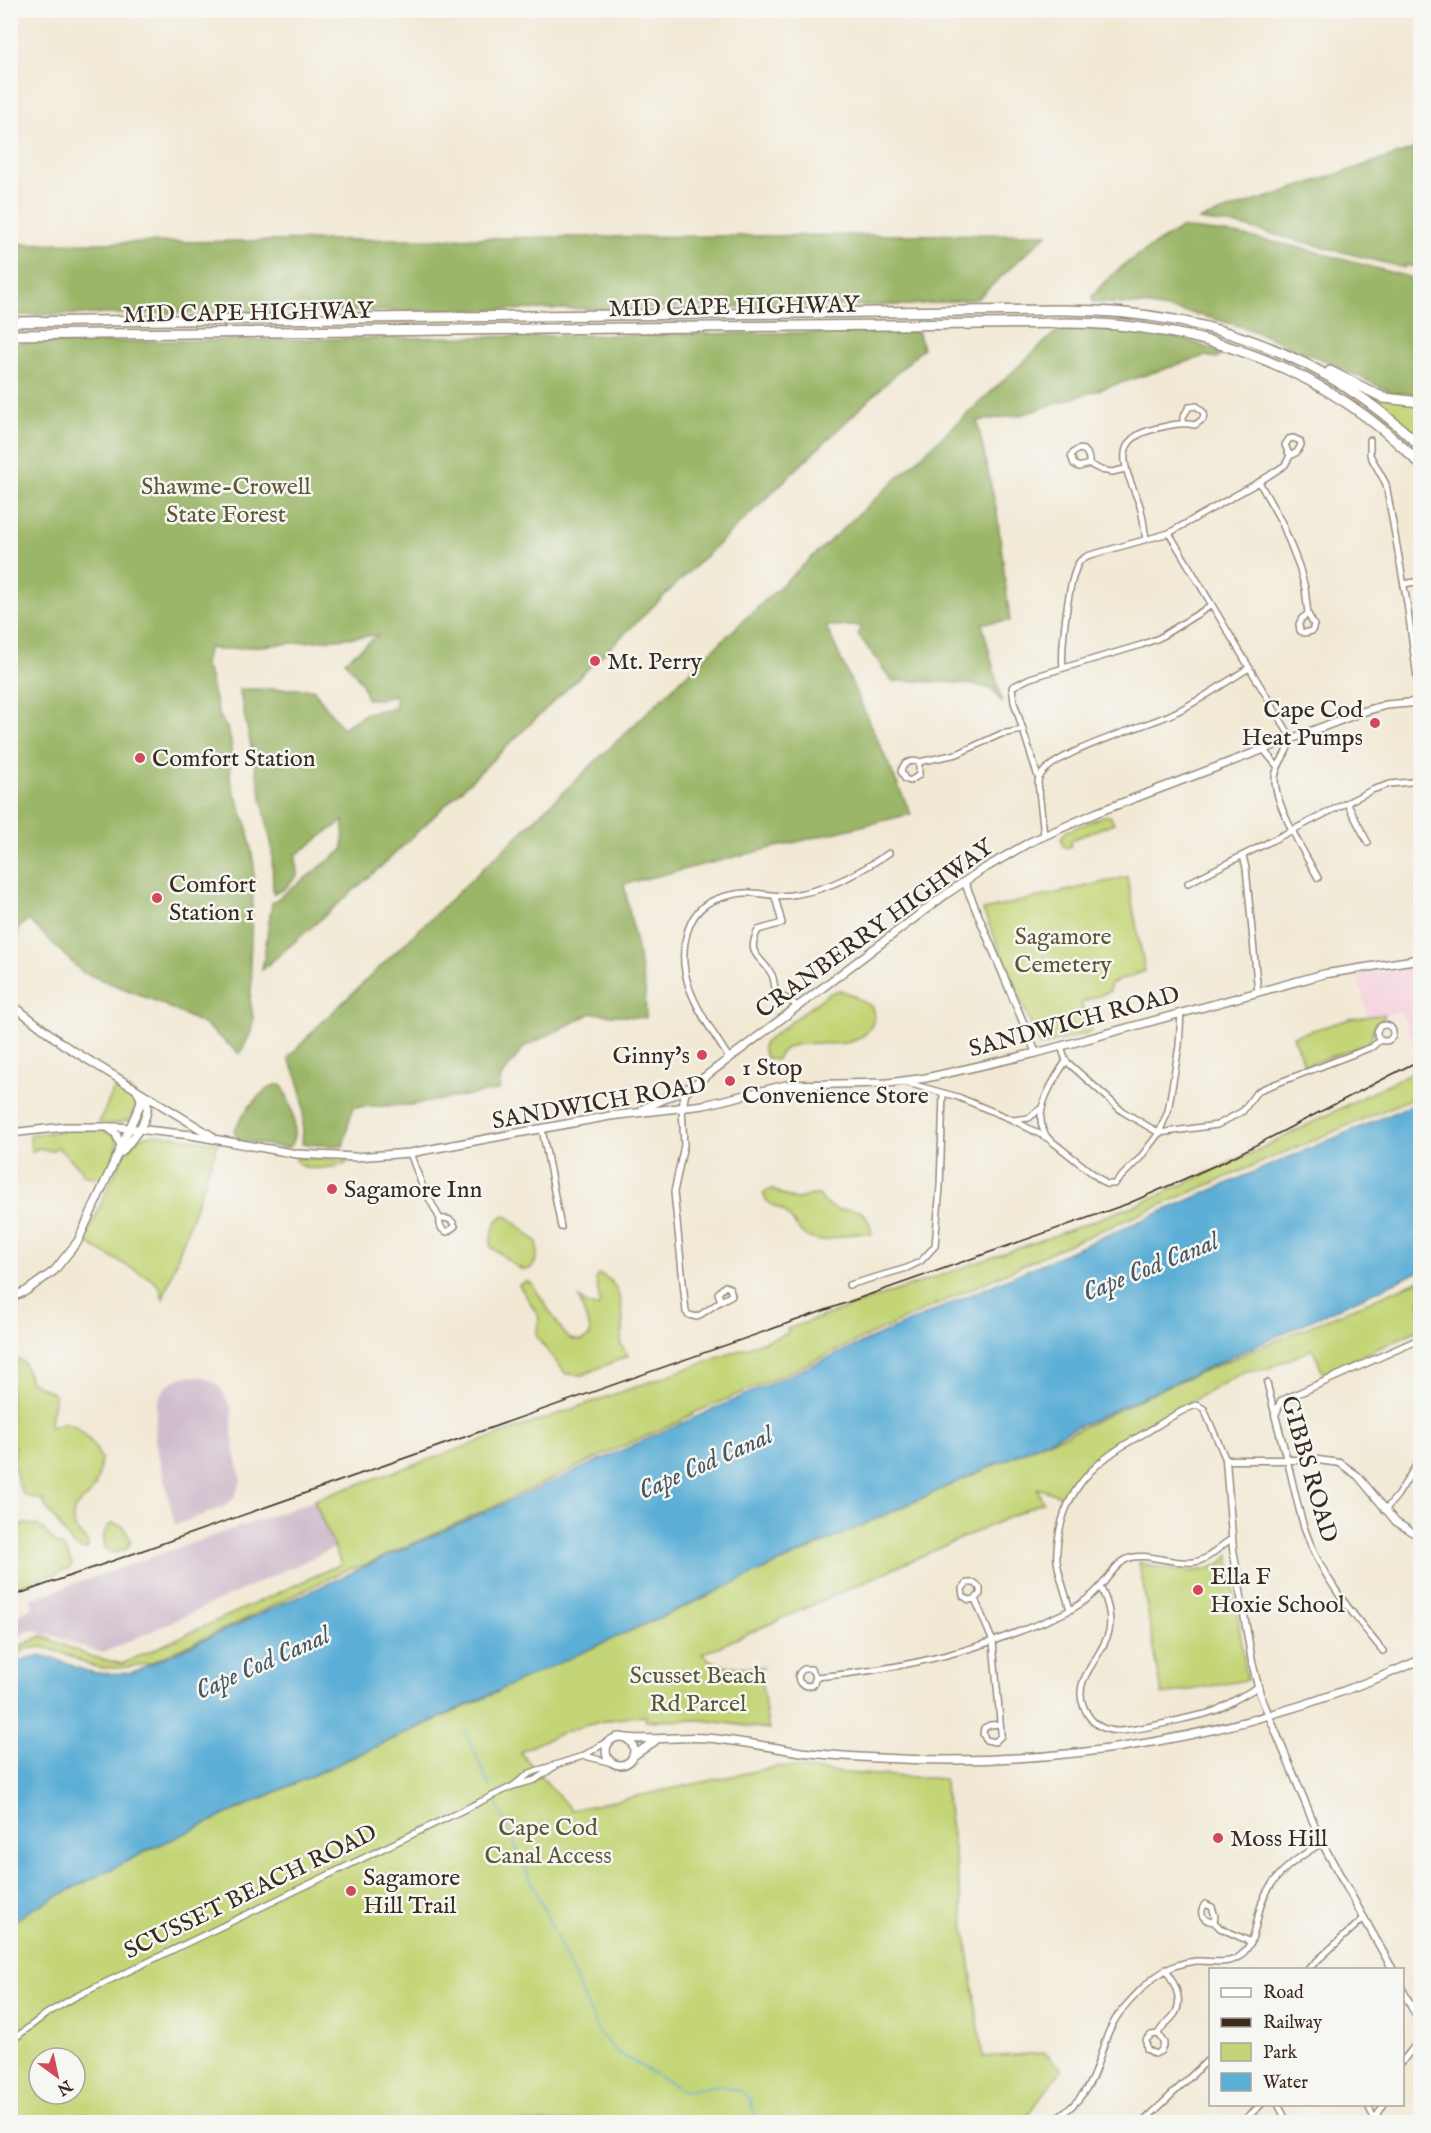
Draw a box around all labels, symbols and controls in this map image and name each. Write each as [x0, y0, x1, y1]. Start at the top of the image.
street label: MID CAPE HIGHWAY [608, 290, 861, 325]
street label: MID CAPE HIGHWAY [122, 296, 375, 331]
park label: Shawme-Crowell State Forest [141, 472, 311, 531]
place label: Mt. Perry [607, 647, 702, 678]
marker: Mt. Perry [588, 654, 602, 668]
place label: Cape Cod Heat Pumps [1242, 695, 1363, 754]
marker: Cape Cod Heat Pumps [1368, 716, 1382, 730]
place label: Comfort Station [152, 744, 316, 775]
marker: Comfort Station [133, 751, 147, 765]
street label: CRANBERRY HIGHWAY [750, 831, 1001, 1026]
place label: Comfort Station 1 [169, 870, 256, 929]
marker: Comfort Station 1 [150, 891, 164, 905]
park label: Sagamore Cemetery [1014, 922, 1112, 981]
street label: SANDWICH ROAD [966, 979, 1183, 1065]
place label: Ginny's [612, 1041, 690, 1072]
marker: Ginny's [695, 1048, 709, 1062]
place label: 1 Stop Convenience Store [742, 1053, 929, 1112]
street label: SANDWICH ROAD [490, 1069, 709, 1138]
marker: 1 Stop Convenience Store [723, 1074, 737, 1088]
place label: Sagamore Inn [344, 1175, 483, 1206]
marker: Sagamore Inn [325, 1182, 339, 1196]
water label: Cape Cod Canal [1078, 1224, 1225, 1310]
street label: GIBBS ROAD [1273, 1393, 1344, 1546]
water label: Cape Cod Canal [633, 1418, 780, 1508]
place label: Ella F Hoxie School [1210, 1562, 1345, 1621]
marker: Ella F Hoxie School [1191, 1583, 1205, 1597]
water label: Cape Cod Canal [190, 1618, 337, 1708]
park label: Scusset Beach Rd Parcel [630, 1661, 767, 1720]
park label: Cape Cod Canal Access [484, 1813, 612, 1872]
street label: SCUSSET BEACH ROAD [119, 1818, 382, 1967]
place label: Moss Hill [1230, 1824, 1328, 1855]
marker: Moss Hill [1211, 1831, 1225, 1845]
place label: Sagamore Hill Trail [363, 1863, 460, 1922]
marker: Sagamore Hill Trail [344, 1884, 358, 1898]
legend [1209, 1968, 1404, 2106]
text: Road [1263, 1982, 1304, 2005]
text: Railway [1263, 2012, 1322, 2035]
text: Park [1263, 2042, 1298, 2065]
north arrow [27, 2046, 87, 2106]
text: Water [1263, 2072, 1308, 2095]
text: N [53, 2074, 76, 2099]

